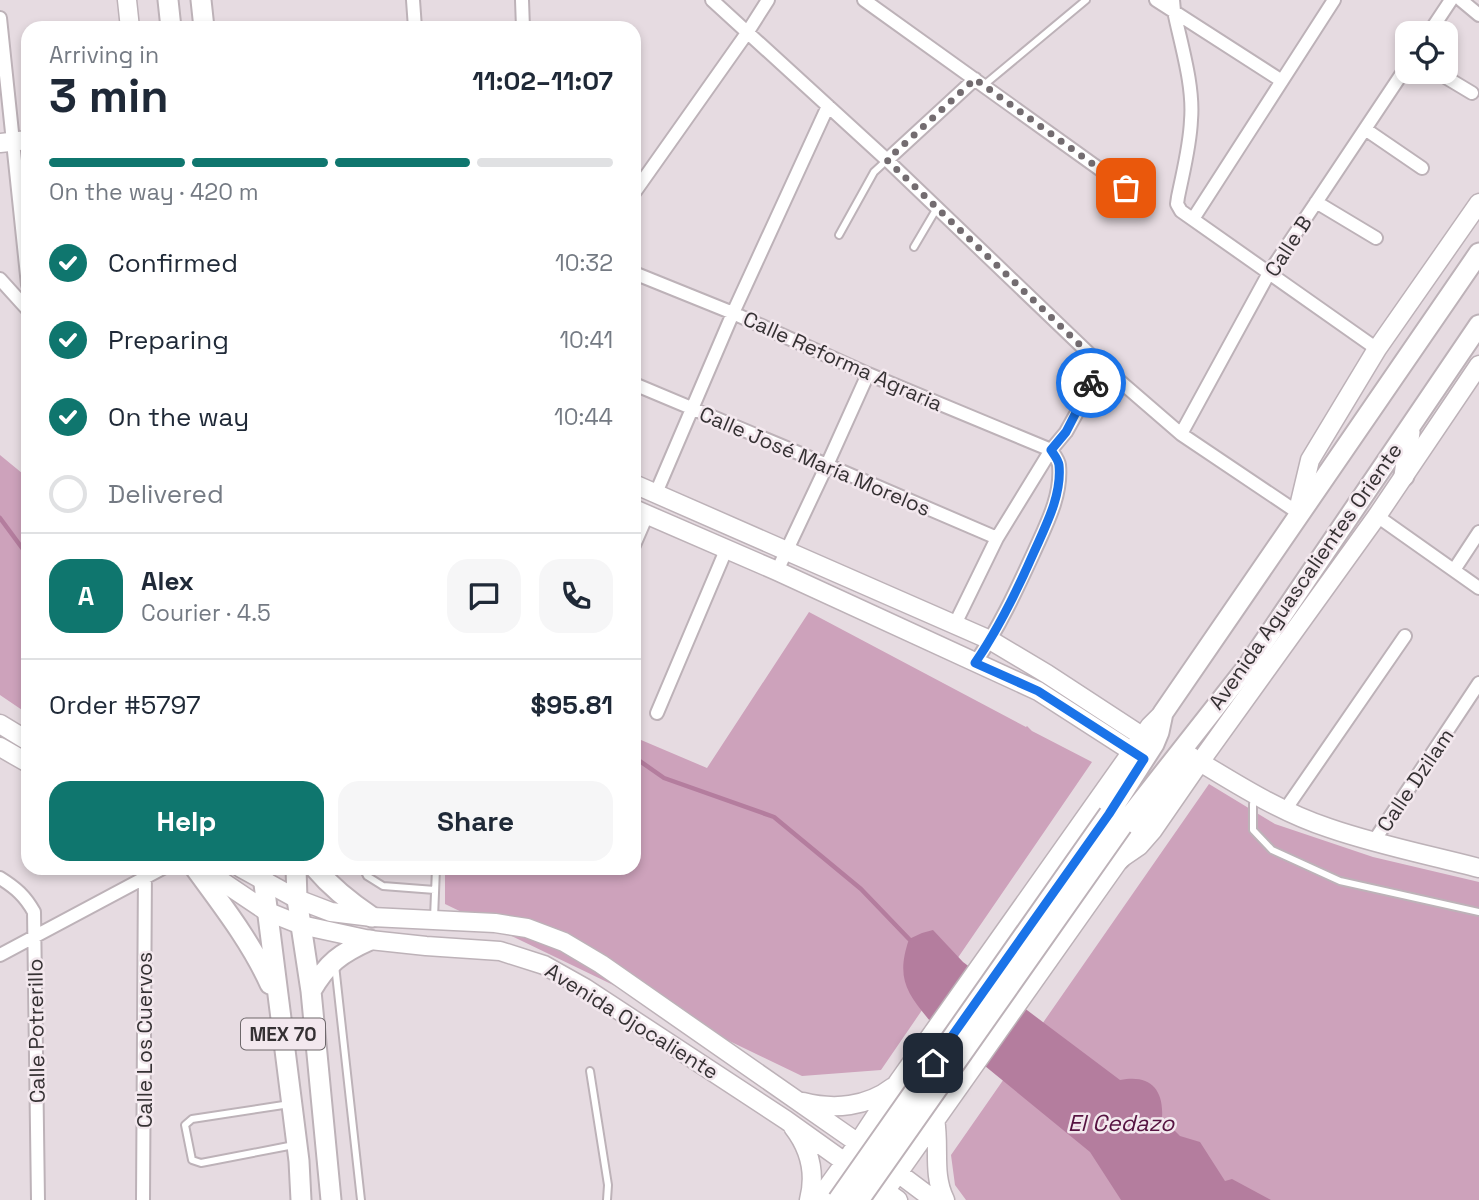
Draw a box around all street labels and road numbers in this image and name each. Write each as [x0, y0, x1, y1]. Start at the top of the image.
street label: Calle B [1258, 210, 1318, 282]
street label: Calle Reforma Agraria [739, 305, 947, 417]
street label: Calle José María Morelos [695, 400, 935, 522]
street label: Avenida Aguascalientes Oriente [1202, 437, 1408, 715]
street label: Calle Dzilam [1371, 723, 1459, 837]
street label: Calle Los Cuervos [131, 952, 158, 1128]
street label: Avenida Ojocaliente [540, 957, 724, 1085]
street label: Calle Potrerillo [21, 959, 51, 1103]
road number: MEX 70 [241, 1018, 325, 1050]

